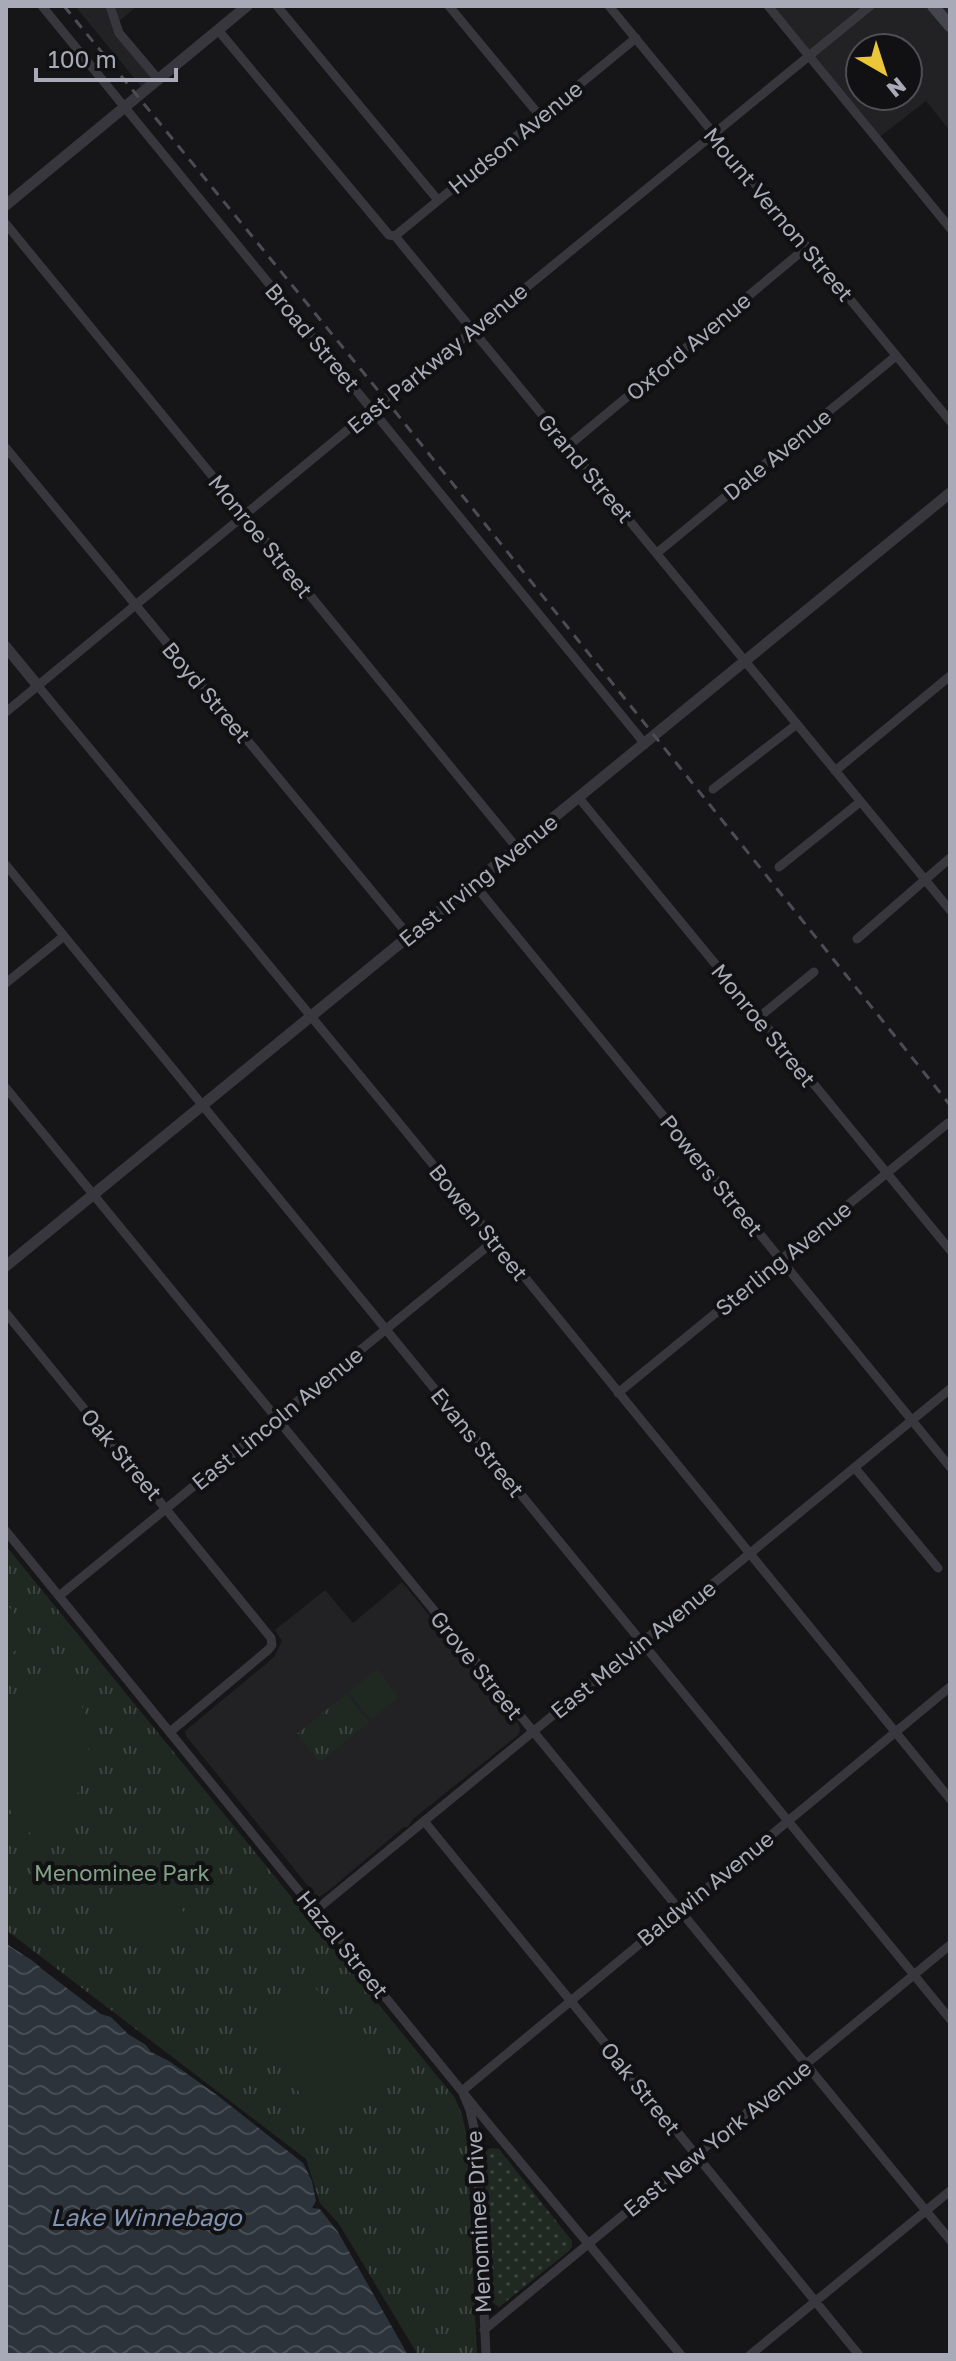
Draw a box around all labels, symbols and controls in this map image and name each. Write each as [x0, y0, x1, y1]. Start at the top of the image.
scale bar [36, 32, 176, 82]
north arrow [844, 32, 924, 112]
text: 100 m [48, 44, 117, 73]
text: N [882, 72, 912, 104]
street label: Hudson Avenue [442, 75, 588, 199]
street label: Mount Vernon Street [698, 122, 860, 306]
street label: Broad Street [260, 277, 366, 397]
street label: East Parkway Avenue [341, 277, 533, 439]
street label: Oxford Avenue [620, 286, 756, 406]
street label: Dale Avenue [718, 402, 836, 506]
street label: Grand Street [533, 408, 639, 528]
street label: Monroe Street [203, 469, 319, 603]
street label: Boyd Street [157, 636, 257, 748]
street label: East Irving Avenue [393, 808, 563, 952]
street label: Monroe Street [706, 958, 822, 1092]
street label: Powers Street [655, 1109, 769, 1241]
street label: Bowen Street [424, 1158, 534, 1286]
street label: Sterling Avenue [710, 1195, 856, 1321]
street label: East Lincoln Avenue [186, 1341, 368, 1495]
street label: Evans Street [426, 1382, 530, 1502]
street label: Oak Street [76, 1403, 168, 1505]
street label: East Melvin Avenue [545, 1574, 721, 1724]
street label: Grove Street [425, 1605, 529, 1725]
street label: Baldwin Avenue [631, 1825, 779, 1951]
park label: Menominee Park [34, 1859, 210, 1886]
street label: Hazel Street [291, 1885, 395, 2003]
street label: Oak Street [595, 2036, 687, 2140]
street label: East New York Avenue [618, 2054, 816, 2222]
street label: Menominee Drive [460, 2130, 496, 2314]
water label: Lake Winnebago [51, 2202, 243, 2232]

